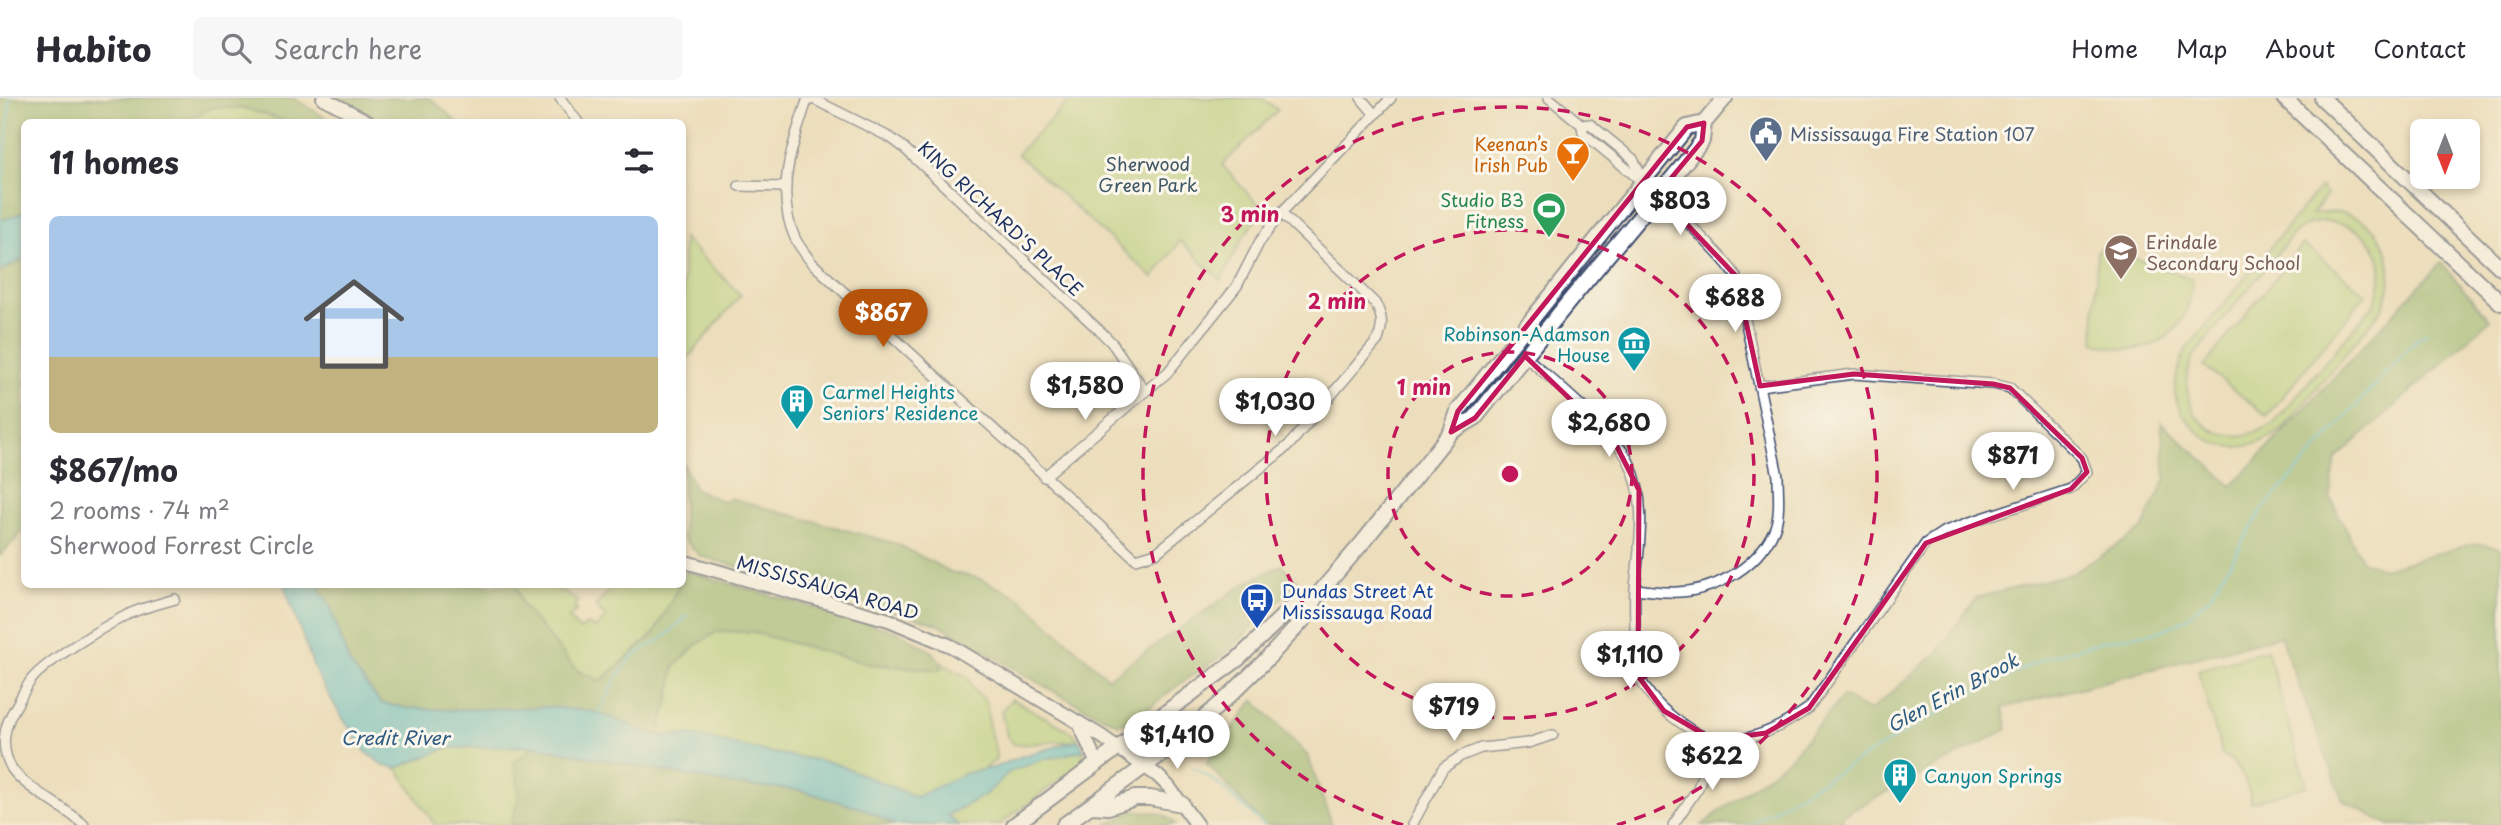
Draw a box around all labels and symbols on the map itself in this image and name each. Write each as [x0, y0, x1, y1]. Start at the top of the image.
public building icon: Mississauga Fire Station 107 [1747, 114, 1785, 163]
north arrow [2410, 119, 2480, 189]
place label: Mississauga Fire Station 107 [1790, 120, 2035, 147]
place label: Keenan’s Irish Pub [1474, 130, 1548, 178]
street label: KING RICHARD'S PLACE [912, 134, 1090, 302]
bar icon: Keenan’s Irish Pub [1554, 134, 1592, 183]
park label: Sherwood Green Park [1098, 150, 1198, 198]
pin: $803 [1639, 178, 1721, 237]
place label: Studio B3 Fitness [1440, 186, 1524, 234]
sports icon: Studio B3 Fitness [1530, 190, 1568, 239]
text: 3 min [1220, 197, 1280, 229]
place label: Erindale Secondary School [2146, 228, 2300, 276]
school or university icon: Erindale Secondary School [2102, 232, 2140, 281]
pin: $688 [1694, 274, 1776, 334]
text: 2 min [1308, 284, 1366, 316]
pin: $867 [842, 289, 924, 349]
place label: Robinson-Adamson House [1443, 320, 1610, 368]
museum icon: Robinson-Adamson House [1615, 324, 1653, 373]
pin: $1,580 [1028, 362, 1142, 422]
text: 1 min [1397, 370, 1451, 402]
place label: Carmel Heights Seniors' Residence [822, 378, 978, 426]
pin: $1,030 [1218, 378, 1332, 438]
building icon: Carmel Heights Seniors' Residence [778, 382, 816, 431]
pin: $2,680 [1552, 400, 1666, 459]
pin: $871 [1972, 432, 2054, 492]
centre of rings [1498, 462, 1522, 486]
street label: MISSISSAUGA ROAD [734, 548, 922, 626]
place label: Dundas Street At Mississauga Road [1282, 577, 1433, 625]
bus stop icon: Dundas Street At Mississauga Road [1238, 581, 1276, 630]
pin: $1,110 [1573, 632, 1687, 691]
water label: Glen Erin Brook [1881, 645, 2024, 738]
pin: $719 [1413, 684, 1495, 743]
pin: $1,410 [1120, 712, 1234, 771]
water label: Credit River [341, 723, 452, 751]
pin: $622 [1671, 732, 1753, 792]
building icon: Canyon Springs [1881, 756, 1919, 805]
place label: Canyon Springs [1924, 762, 2062, 789]

